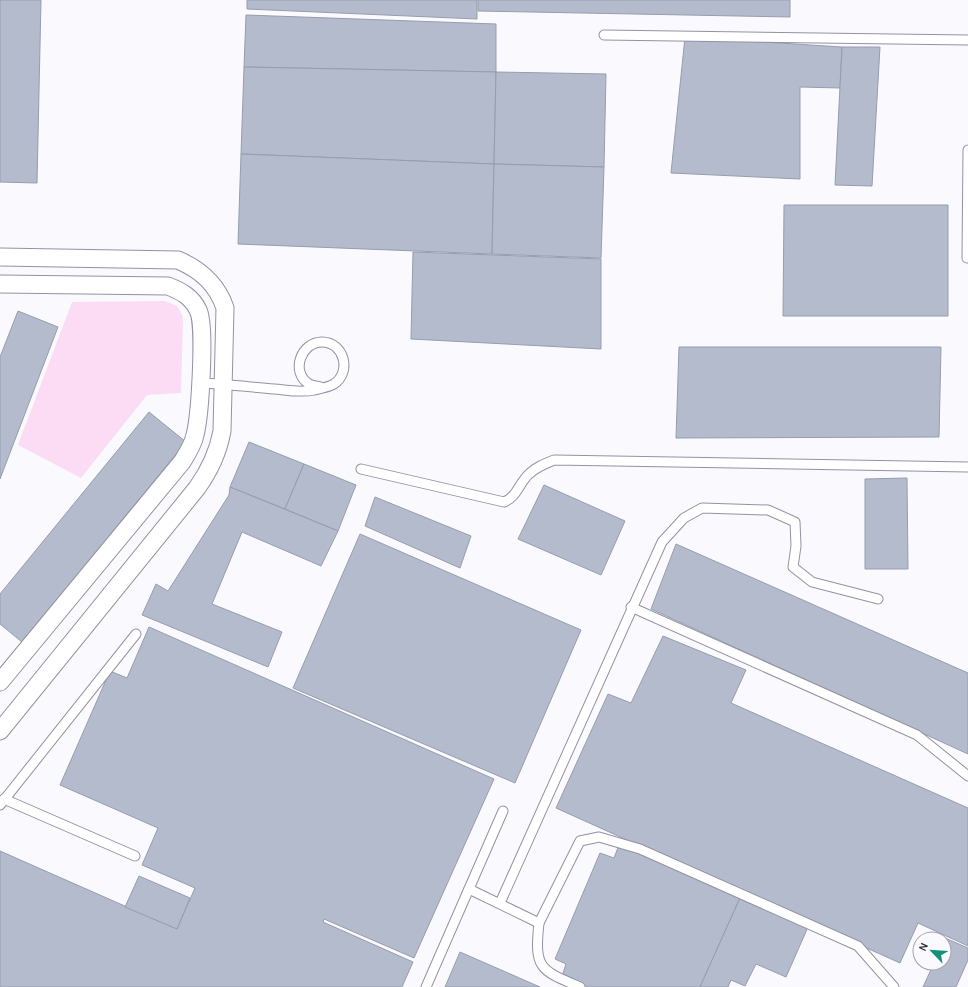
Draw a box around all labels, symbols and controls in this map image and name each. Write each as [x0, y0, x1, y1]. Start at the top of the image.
north arrow [912, 931, 952, 971]
text: N [916, 941, 931, 953]

